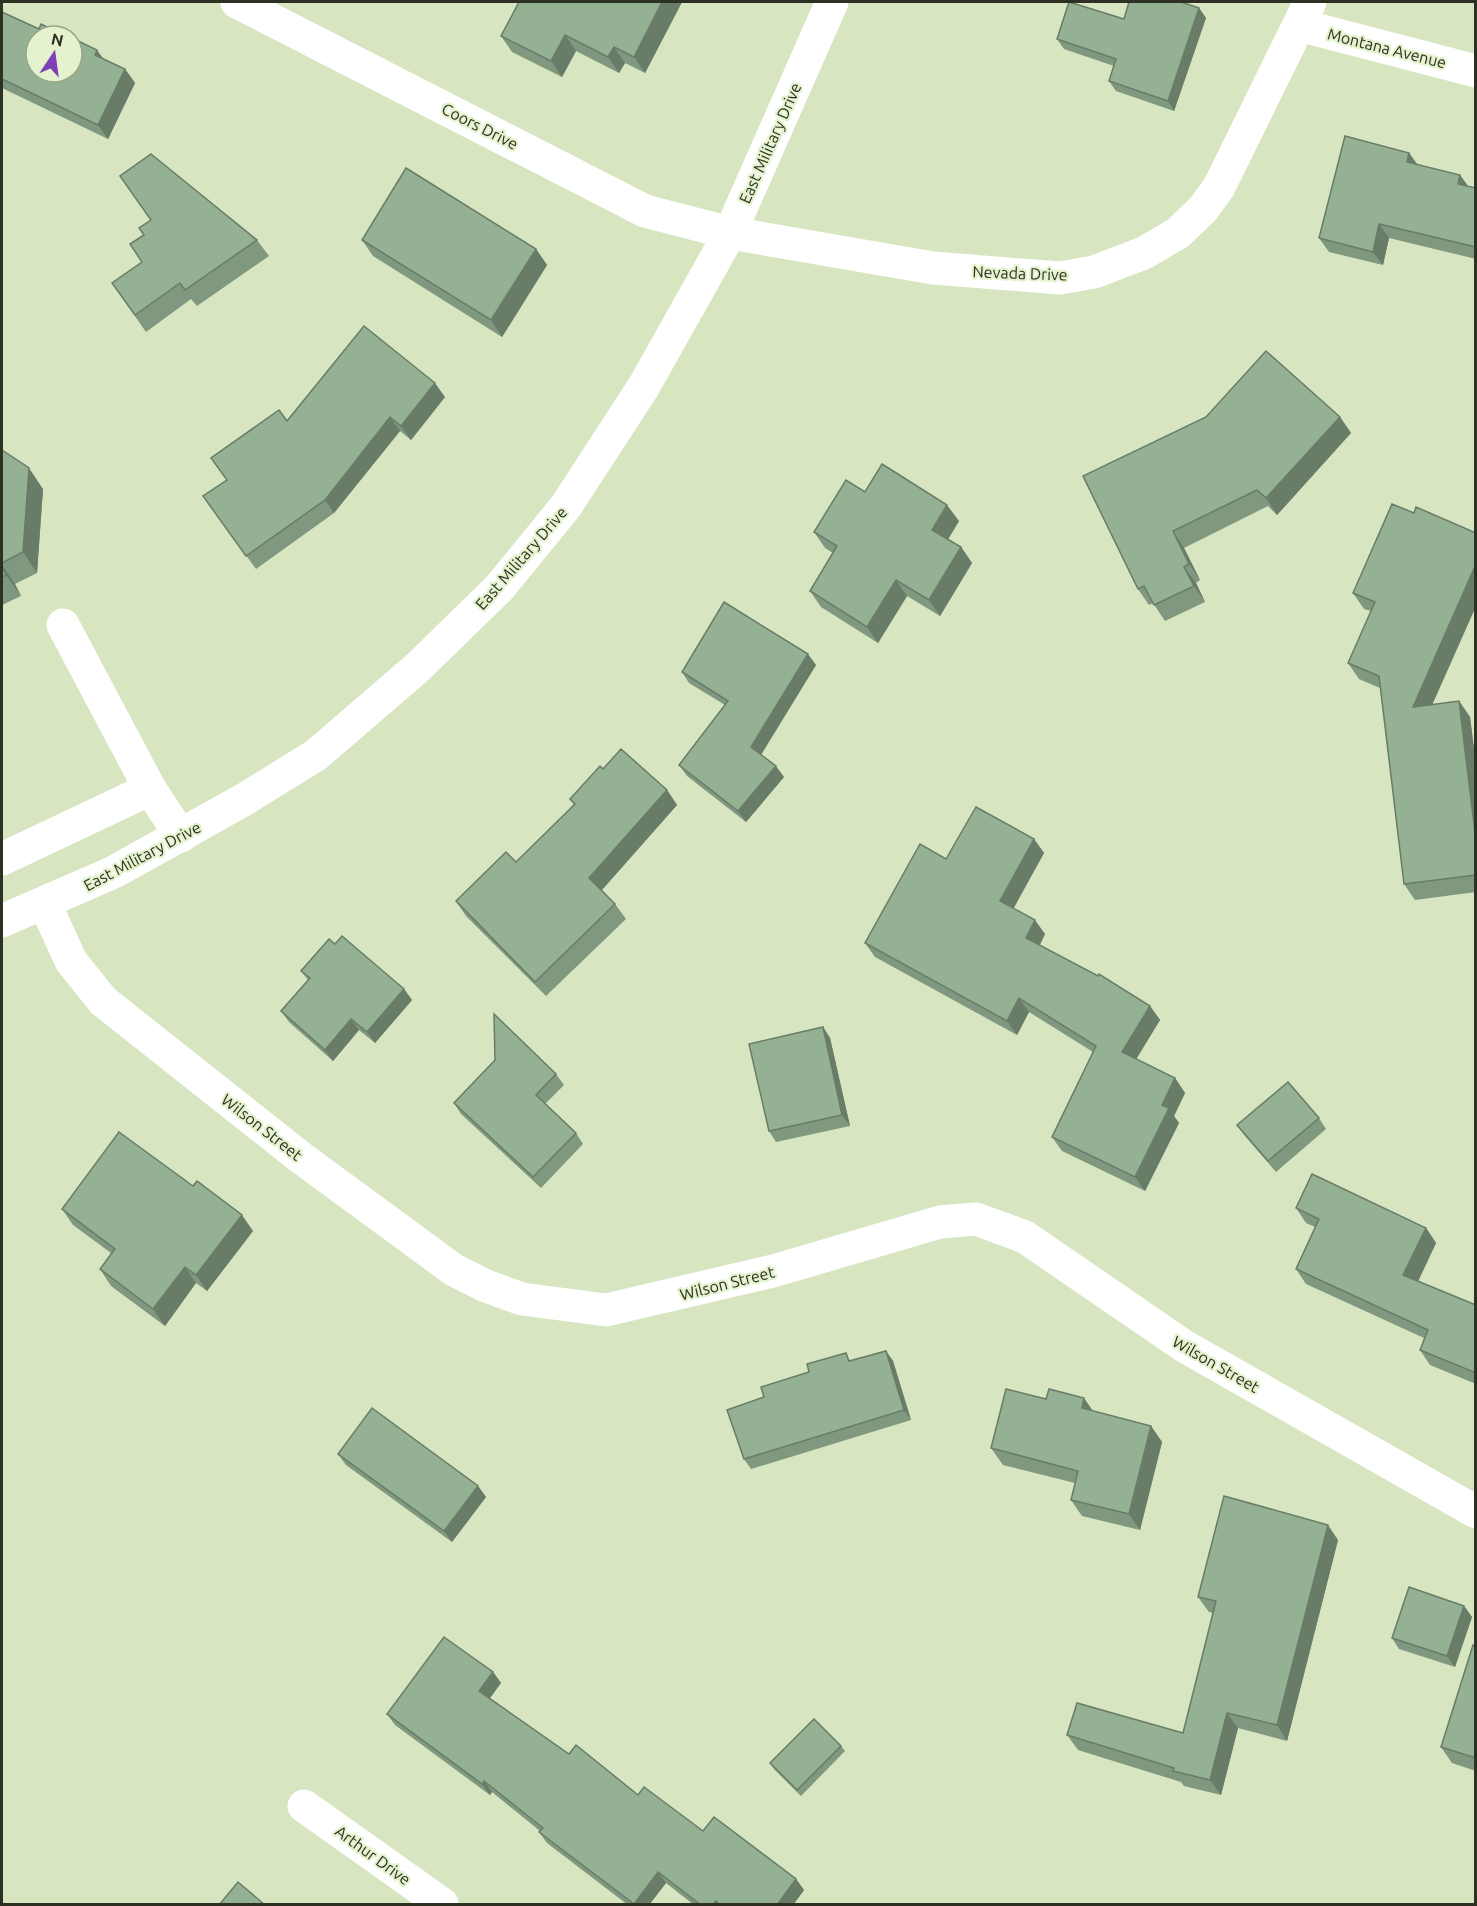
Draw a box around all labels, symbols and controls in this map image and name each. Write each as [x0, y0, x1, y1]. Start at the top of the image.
north arrow [24, 24, 84, 84]
street label: Montana Avenue [1326, 25, 1448, 71]
text: N [50, 29, 65, 49]
street label: East Military Drive [735, 80, 805, 206]
street label: Coors Drive [439, 99, 521, 153]
street label: Nevada Drive [972, 262, 1068, 284]
street label: East Military Drive [472, 503, 570, 613]
street label: East Military Drive [80, 818, 204, 894]
street label: Wilson Street [218, 1090, 306, 1164]
street label: Wilson Street [678, 1262, 777, 1303]
street label: Wilson Street [1170, 1332, 1263, 1396]
street label: Arthur Drive [332, 1822, 414, 1888]

